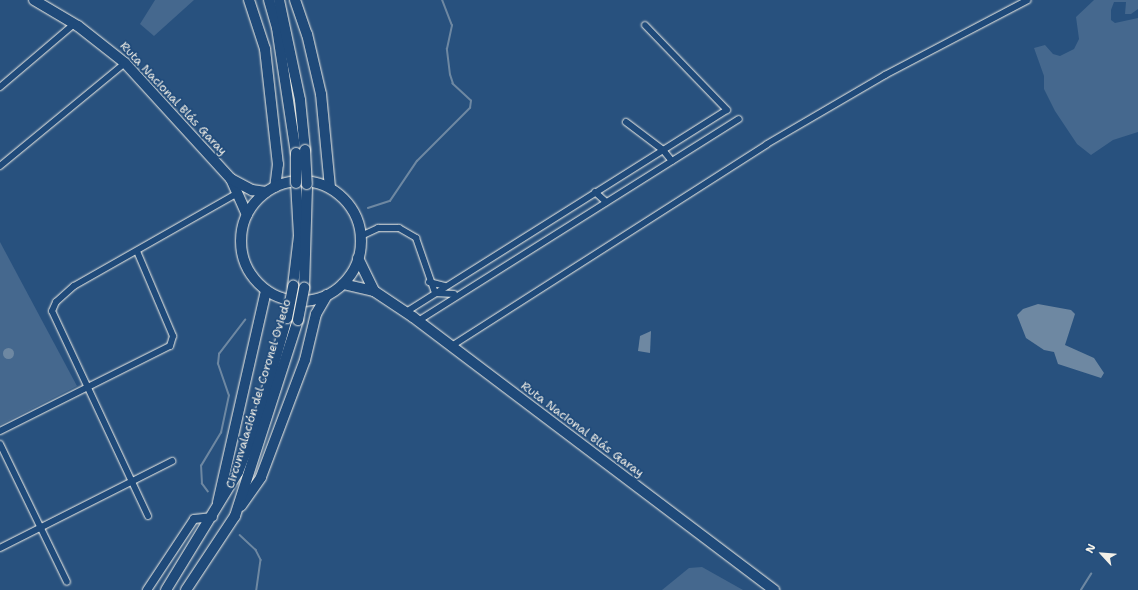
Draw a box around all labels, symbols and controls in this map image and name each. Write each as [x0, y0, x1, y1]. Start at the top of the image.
street label: Ruta Nacional Blás Garay [117, 39, 229, 159]
street label: Circunvalación del Coronel Oviedo [223, 298, 295, 490]
street label: Ruta Nacional Blás Garay [518, 379, 646, 481]
north arrow [1082, 534, 1122, 574]
text: N [1082, 541, 1099, 556]

